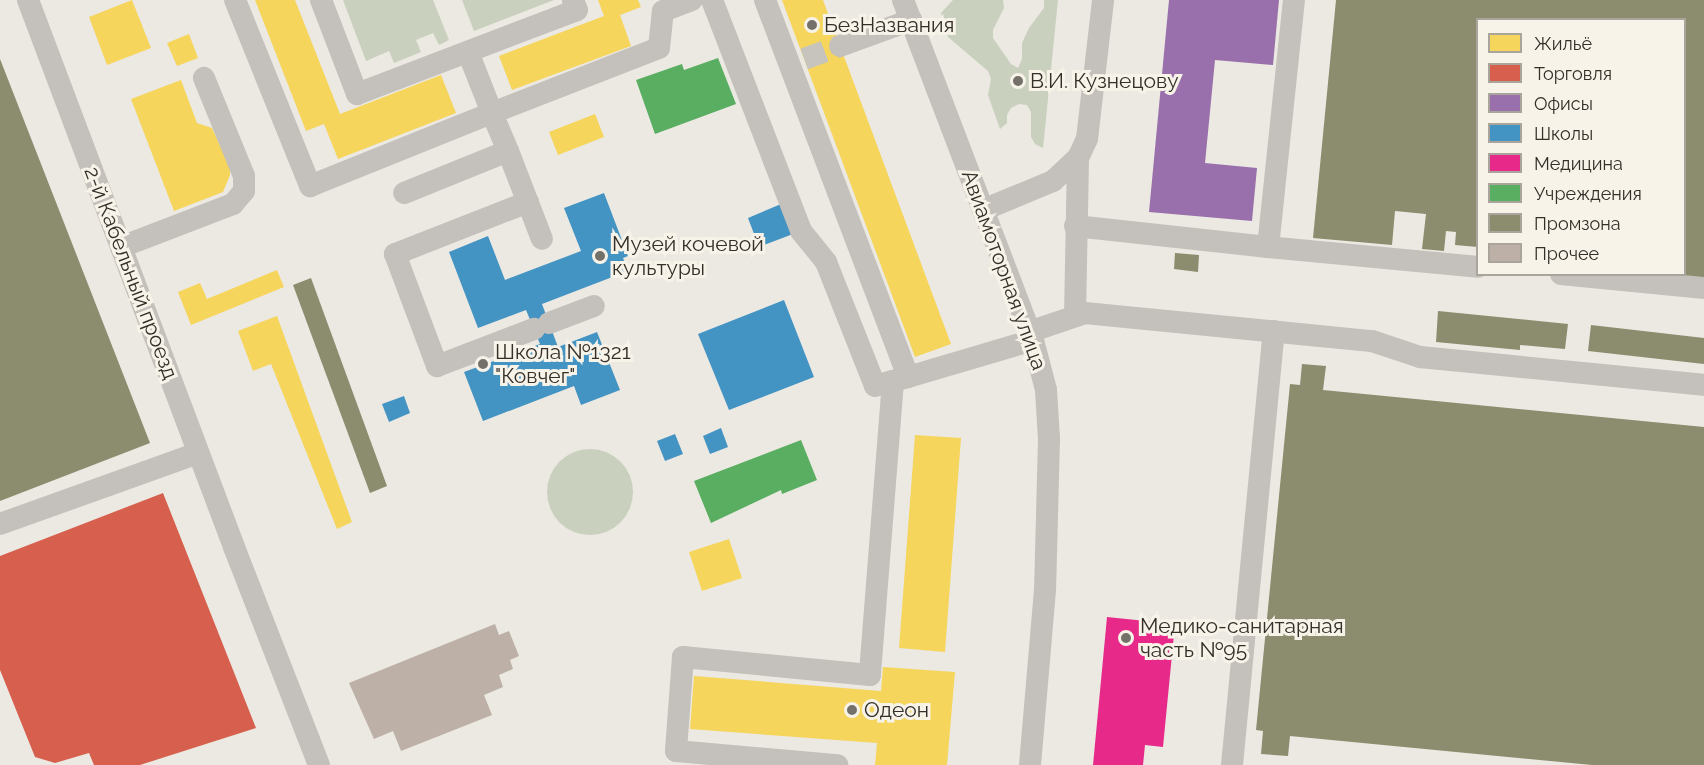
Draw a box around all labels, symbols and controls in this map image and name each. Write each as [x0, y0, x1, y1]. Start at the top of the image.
place label: БезНазвания [824, 12, 954, 38]
marker: БезНазвания [805, 18, 819, 32]
legend [1476, 18, 1686, 276]
text: Жильё [1534, 33, 1592, 54]
text: Торговля [1534, 63, 1612, 84]
place label: В.И. Кузнецову [1030, 68, 1179, 94]
marker: В.И. Кузнецову [1011, 74, 1025, 88]
text: Офисы [1534, 93, 1593, 114]
text: Школы [1534, 123, 1593, 144]
text: Медицина [1534, 153, 1623, 174]
street label: 2-й Кабельный проезд [79, 163, 183, 383]
street label: Авиамоторная улица [956, 166, 1052, 374]
text: Учреждения [1534, 183, 1642, 204]
text: Промзона [1534, 213, 1621, 234]
place label: Музей кочевой культуры [612, 231, 764, 281]
text: Прочее [1534, 243, 1599, 264]
marker: Музей кочевой культуры [593, 249, 607, 263]
place label: Школа №1321 "Ковчег" [495, 339, 631, 389]
marker: Школа №1321 "Ковчег" [476, 357, 490, 371]
place label: Медико-санитарная часть №95 [1140, 613, 1344, 663]
marker: Медико-санитарная часть №95 [1117, 629, 1135, 647]
place label: Одеон [864, 697, 929, 723]
marker: Одеон [845, 703, 859, 717]

